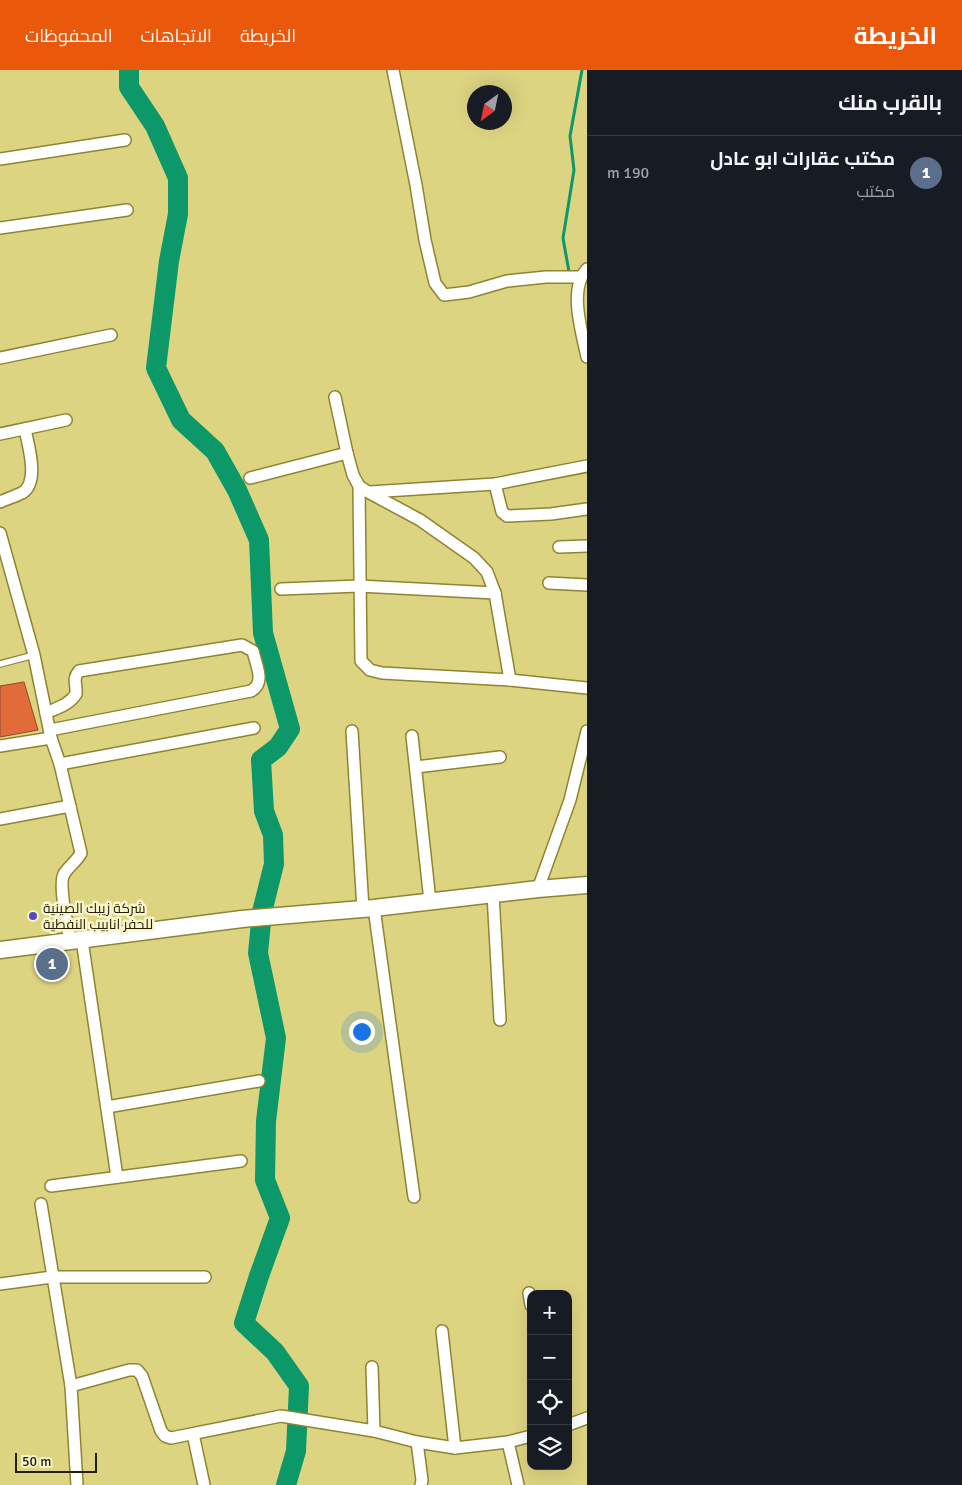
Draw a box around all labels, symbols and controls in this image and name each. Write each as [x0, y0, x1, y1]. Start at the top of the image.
text: الخريطة [854, 21, 937, 51]
text: المحفوظات [25, 25, 113, 47]
text: الاتجاهات [141, 25, 212, 47]
text: الخريطة [240, 25, 296, 47]
north arrow [467, 85, 512, 130]
text: بالقرب منك [838, 90, 942, 116]
text: مكتب عقارات ابو عادل [710, 147, 895, 171]
text: 190 m [607, 163, 649, 183]
text: 1 [922, 163, 930, 183]
text: مكتب [856, 182, 895, 202]
place label: شركة زيبك الصينية للحفر انابيب النفطية [43, 900, 153, 933]
marker: شركة زيبك الصينية للحفر انابيب النفطية [27, 910, 39, 922]
pin: 1 [36, 945, 68, 983]
your location [349, 1019, 375, 1045]
map controls [527, 1290, 572, 1470]
button: + [527, 1290, 572, 1335]
button: − [527, 1335, 572, 1380]
button: locate [527, 1380, 572, 1425]
button: layers [527, 1425, 572, 1470]
scale bar [15, 1450, 98, 1473]
text: 50 m [22, 1453, 51, 1470]

